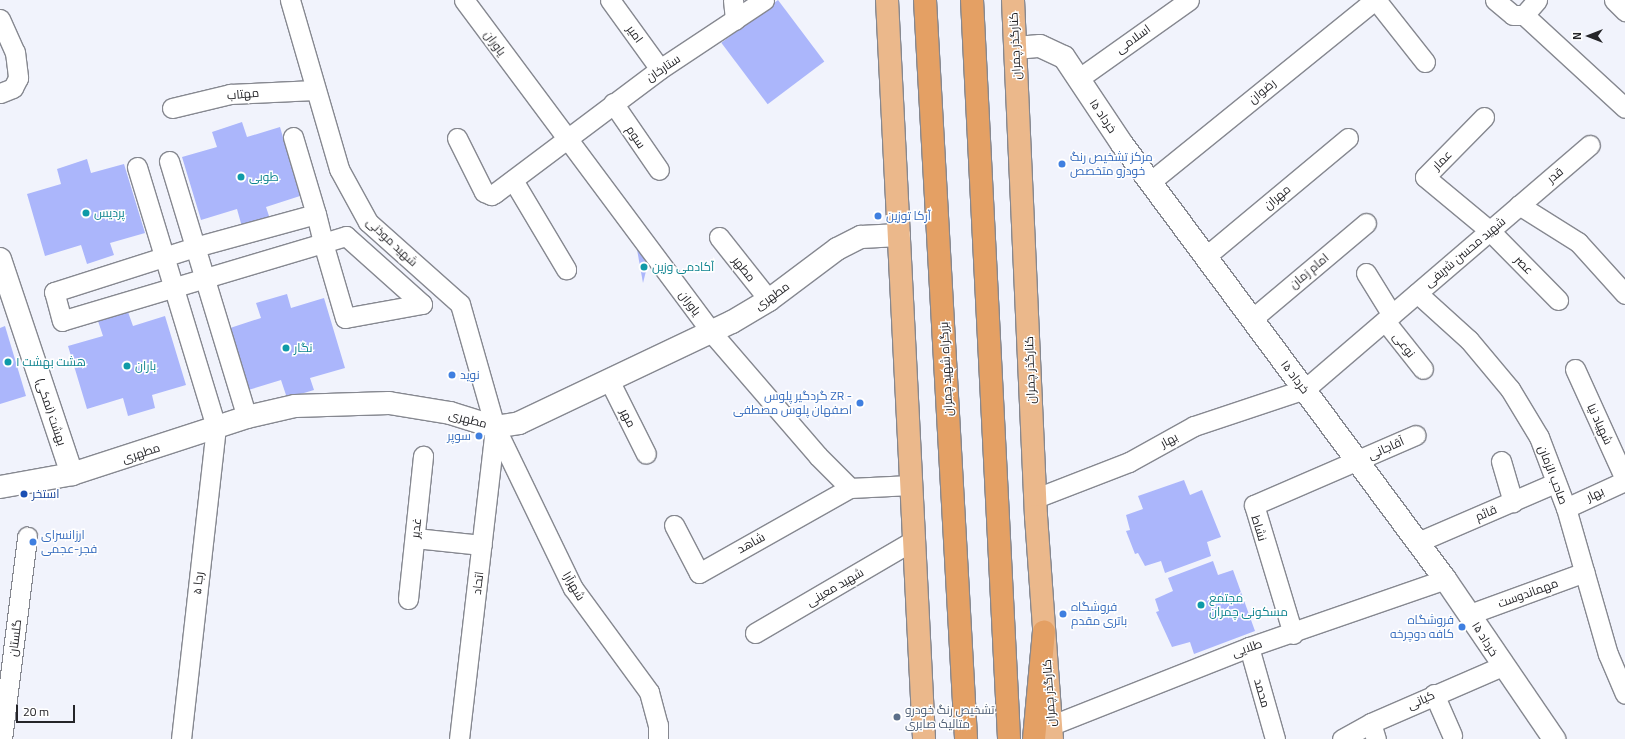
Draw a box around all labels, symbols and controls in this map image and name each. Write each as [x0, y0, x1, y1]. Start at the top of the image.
street label: کنارگذر چمران [1006, 12, 1024, 80]
north arrow [1569, 16, 1609, 56]
street label: امیر [624, 22, 646, 46]
street label: اسلامی [1113, 22, 1153, 56]
street label: یاوران [481, 28, 509, 58]
text: N [1567, 32, 1587, 40]
street label: ستارخان [643, 51, 683, 85]
street label: رضوان [1245, 76, 1279, 106]
street label: مهتاب [226, 85, 260, 103]
street label: ۱۵ خرداد [1086, 96, 1120, 136]
street label: سوم [623, 123, 649, 151]
street label: عمار [1429, 147, 1455, 173]
place label: مرکز تشخیص رنگ خودرو متخصص [1070, 150, 1153, 178]
marker: مرکز تشخیص رنگ خودرو متخصص [1057, 159, 1067, 169]
street label: قدر [1544, 164, 1566, 186]
place label: طوبی [249, 170, 279, 184]
marker: طوبی [236, 172, 246, 182]
street label: مهران [1261, 182, 1293, 212]
place label: پردیس [94, 206, 125, 220]
marker: پردیس [81, 208, 91, 218]
place label: آرکا توزین [886, 209, 931, 223]
marker: آرکا توزین [873, 211, 883, 221]
street label: شهید محسن شریفی [1422, 214, 1508, 290]
street label: شهید موذنی [363, 215, 421, 269]
street label: امام زمان [1286, 250, 1332, 292]
street label: مطهر [730, 253, 758, 285]
street label: عصر [1512, 253, 1536, 277]
place label: آکادمی وزین [652, 260, 714, 274]
marker: آکادمی وزین [639, 262, 649, 272]
street label: مطهری [752, 279, 792, 313]
street label: یاوران [676, 288, 704, 318]
street label: بزرگراه شهید چمران [936, 321, 956, 417]
street label: نوعی [1390, 330, 1418, 360]
street label: کنارگذر چمران [1022, 336, 1038, 404]
place label: نگار [294, 341, 312, 355]
marker: نگار [281, 343, 291, 353]
place label: هشت بهشت ۱ [16, 355, 86, 369]
marker: هشت بهشت ۱ [3, 357, 13, 367]
street label: ۱۵ خرداد [1278, 358, 1312, 396]
place label: باران [135, 359, 156, 373]
marker: باران [122, 361, 132, 371]
place label: نوید [460, 368, 480, 382]
marker: نوید [447, 370, 457, 380]
street label: بهشت (نمکی) [33, 377, 69, 447]
place label: گردگیر پلوس ZR - اصفهان پلوس مصطفی [733, 389, 852, 417]
marker: گردگیر پلوس ZR - اصفهان پلوس مصطفی [855, 398, 865, 408]
street label: شهیاد نیا [1584, 401, 1616, 447]
street label: مهر [617, 406, 639, 430]
street label: مطهری [447, 407, 489, 431]
place label: سوپر [447, 429, 471, 443]
street label: بهار [1158, 429, 1180, 451]
marker: سوپر [474, 431, 484, 441]
street label: آقاجانی [1366, 434, 1406, 462]
street label: مطهری [120, 440, 162, 466]
street label: صاحب الزمان [1535, 444, 1571, 506]
street label: بهار [1584, 484, 1606, 504]
place label: استخر [32, 487, 60, 501]
marker: استخر [19, 489, 29, 499]
street label: قائم [1473, 502, 1499, 524]
street label: نشاط [1248, 513, 1270, 543]
street label: غدیر [408, 517, 424, 539]
place label: ارزانسرای فجر-عجمی [41, 528, 97, 556]
street label: شاهد [735, 530, 767, 556]
marker: ارزانسرای فجر-عجمی [28, 537, 38, 547]
street label: شهید معینی [804, 565, 866, 609]
street label: شهرآرا [560, 569, 588, 603]
street label: رجا ۵ [190, 571, 206, 595]
street label: اتحاد [469, 571, 487, 595]
street label: مهماندوست [1496, 575, 1560, 611]
place label: مجتمع مسکونی چمران [1209, 591, 1288, 619]
place label: فروشگاه باتری مقدم [1071, 600, 1127, 628]
marker: مجتمع مسکونی چمران [1196, 600, 1206, 610]
marker: فروشگاه باتری مقدم [1058, 609, 1068, 619]
place label: فروشگاه کافه دوچرخه [1390, 613, 1454, 641]
street label: گلستان [6, 619, 24, 657]
street label: ۱۵ خرداد [1469, 619, 1501, 659]
marker: فروشگاه کافه دوچرخه [1457, 622, 1467, 632]
street label: طلایی [1230, 636, 1264, 660]
street label: کنارگذر چمران [1039, 659, 1059, 727]
street label: محمد [1251, 677, 1273, 709]
street label: کیانی [1405, 688, 1437, 712]
scale bar [18, 697, 77, 723]
text: 20 m [23, 700, 49, 723]
place label: تشخیص رنگ خودرو متالیک صابری [905, 703, 995, 731]
marker: تشخیص رنگ خودرو متالیک صابری [892, 712, 902, 722]

